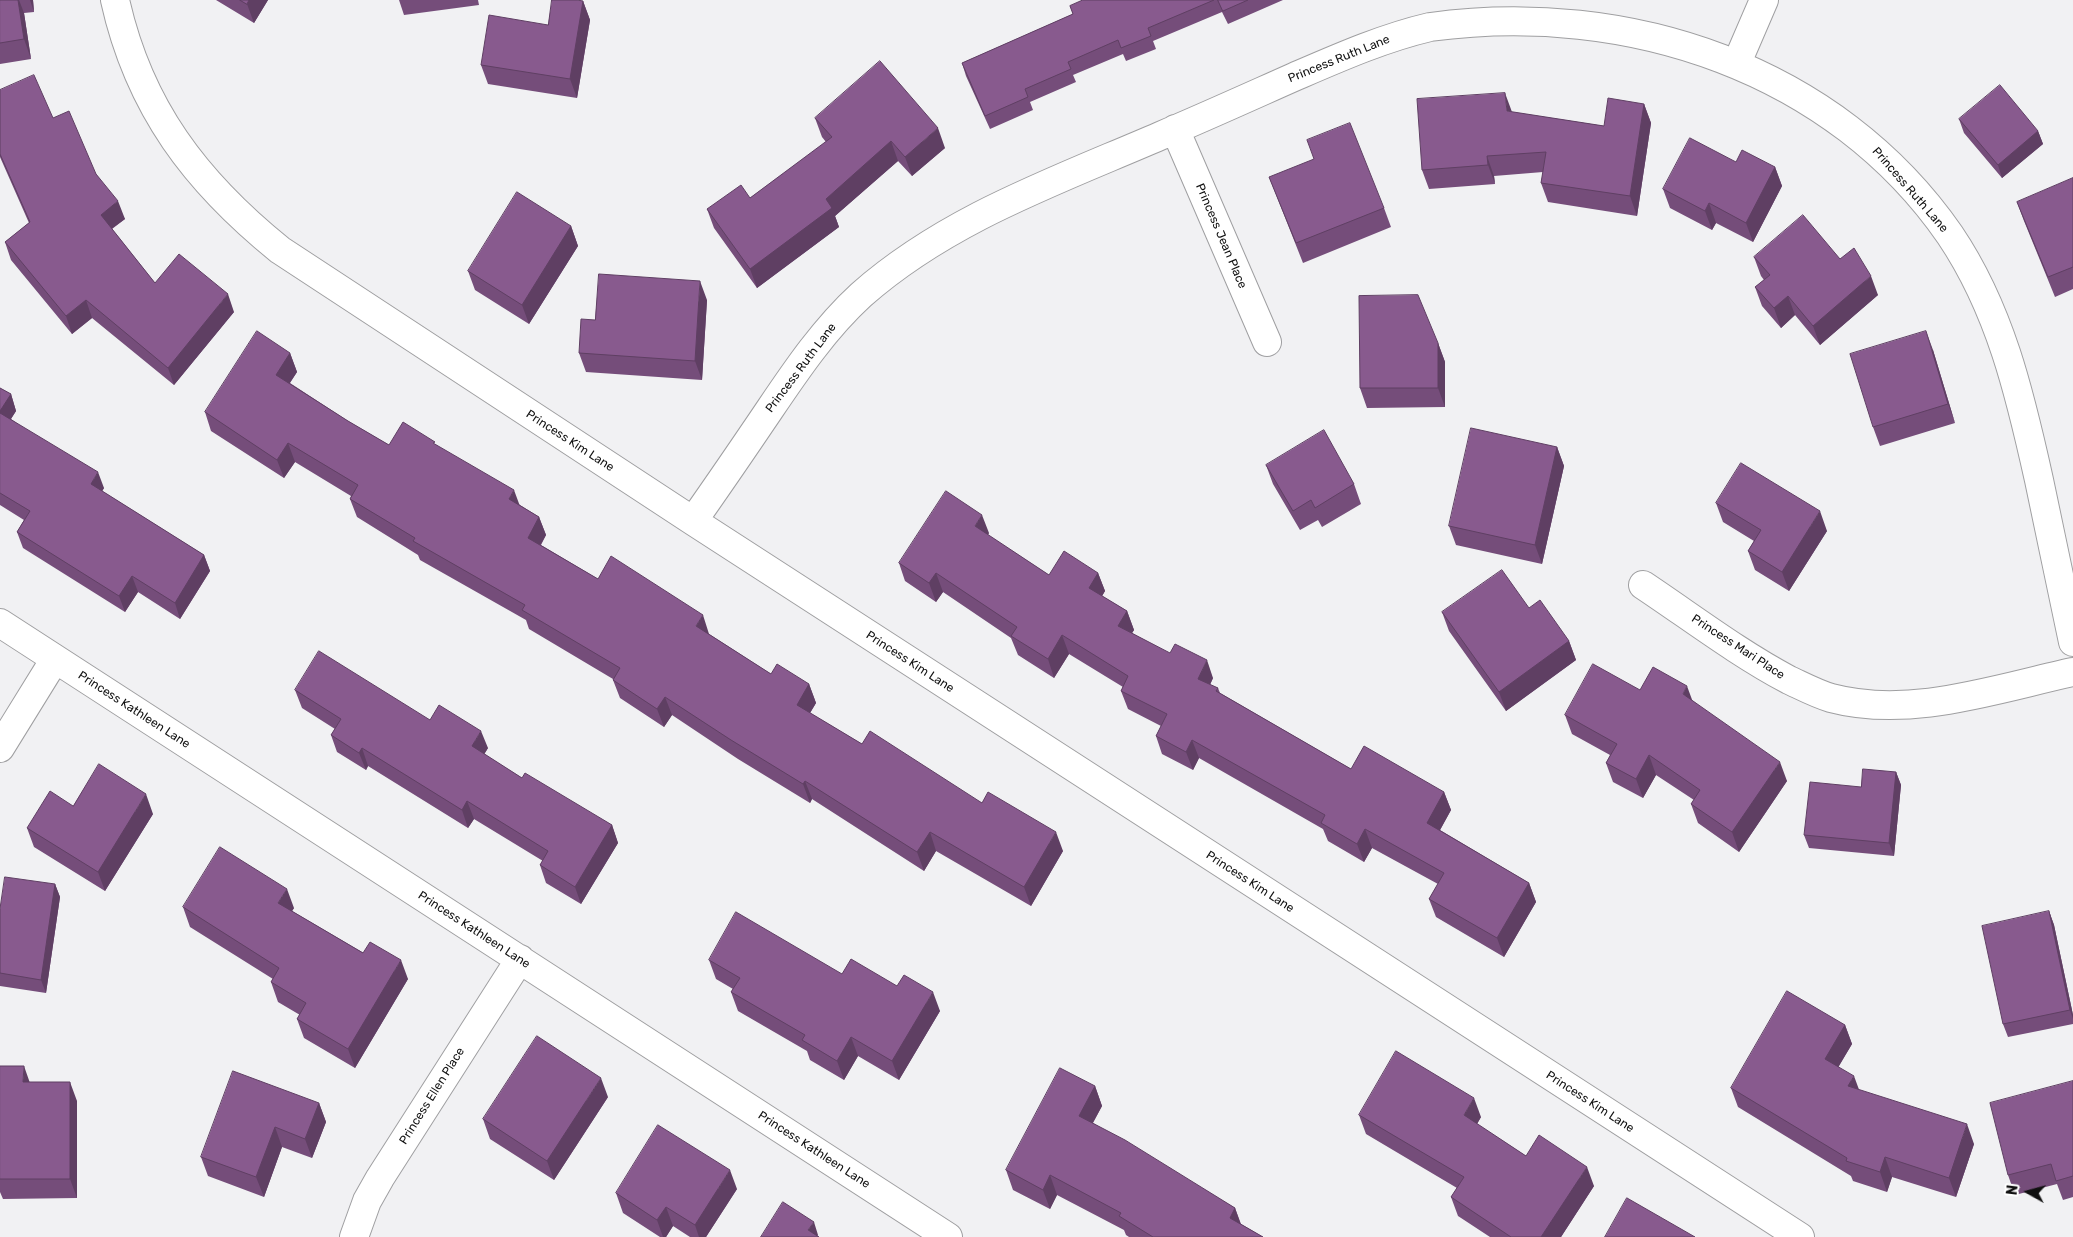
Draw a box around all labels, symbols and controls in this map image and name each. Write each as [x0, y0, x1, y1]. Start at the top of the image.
street label: Princess Ruth Lane [1286, 32, 1392, 86]
street label: Princess Ruth Lane [1869, 144, 1951, 236]
street label: Princess Jean Place [1192, 181, 1250, 291]
street label: Princess Ruth Lane [763, 320, 839, 416]
street label: Princess Kim Lane [523, 407, 617, 475]
street label: Princess Mari Place [1689, 612, 1787, 682]
street label: Princess Kim Lane [863, 628, 957, 696]
street label: Princess Kathleen Lane [75, 668, 193, 752]
street label: Princess Kim Lane [1203, 848, 1297, 916]
street label: Princess Kathleen Lane [415, 888, 533, 972]
street label: Princess Ellen Place [396, 1045, 468, 1147]
street label: Princess Kim Lane [1543, 1068, 1637, 1136]
street label: Princess Kathleen Lane [755, 1108, 873, 1192]
north arrow [2003, 1167, 2053, 1217]
text: N [2004, 1184, 2022, 1196]

